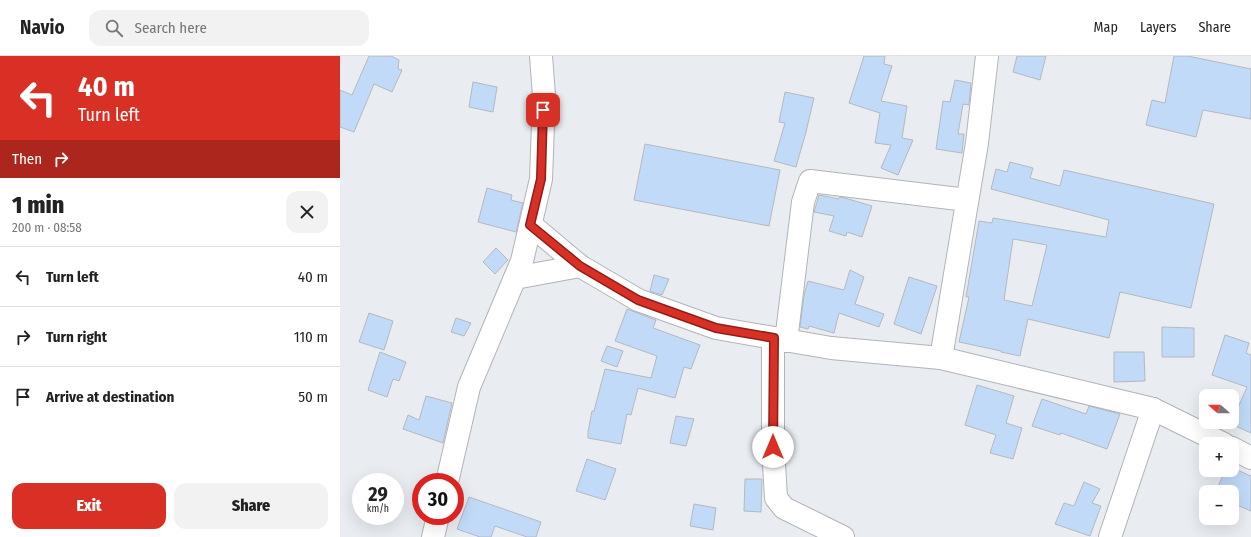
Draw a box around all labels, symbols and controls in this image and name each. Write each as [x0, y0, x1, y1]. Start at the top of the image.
search box [89, 10, 369, 46]
text: Navio [20, 16, 65, 39]
icon: search [103, 17, 125, 39]
text: Search here [135, 19, 207, 37]
text: Map [1094, 19, 1118, 36]
text: Layers [1140, 19, 1176, 36]
text: Share [1198, 19, 1231, 36]
text: 40 m [78, 70, 135, 103]
icon: left [12, 72, 64, 124]
pin [526, 93, 560, 127]
icon: arrive [532, 99, 554, 121]
text: Turn left [78, 104, 140, 126]
icon: right [50, 148, 72, 170]
text: Then [12, 150, 42, 168]
text: 1 min [12, 191, 64, 219]
button: close [286, 191, 328, 233]
text: 200 m · 08:58 [12, 220, 82, 235]
icon: left [12, 266, 34, 288]
text: Turn left [46, 268, 99, 286]
text: 40 m [298, 268, 328, 286]
icon: right [12, 326, 34, 348]
text: Turn right [46, 328, 107, 346]
text: 110 m [294, 328, 328, 346]
icon: arrive [12, 386, 34, 408]
text: Arrive at destination [46, 388, 174, 406]
text: 50 m [298, 388, 328, 406]
north arrow [1199, 389, 1239, 429]
map controls [1199, 389, 1239, 525]
position arrow [752, 426, 794, 468]
button: + [1199, 437, 1239, 477]
speed limit sign: 30 [412, 473, 464, 525]
text: 29 [368, 482, 388, 506]
button: Exit [12, 483, 166, 529]
button: Share [174, 483, 328, 529]
button: − [1199, 485, 1239, 525]
text: km/h [367, 503, 389, 515]

